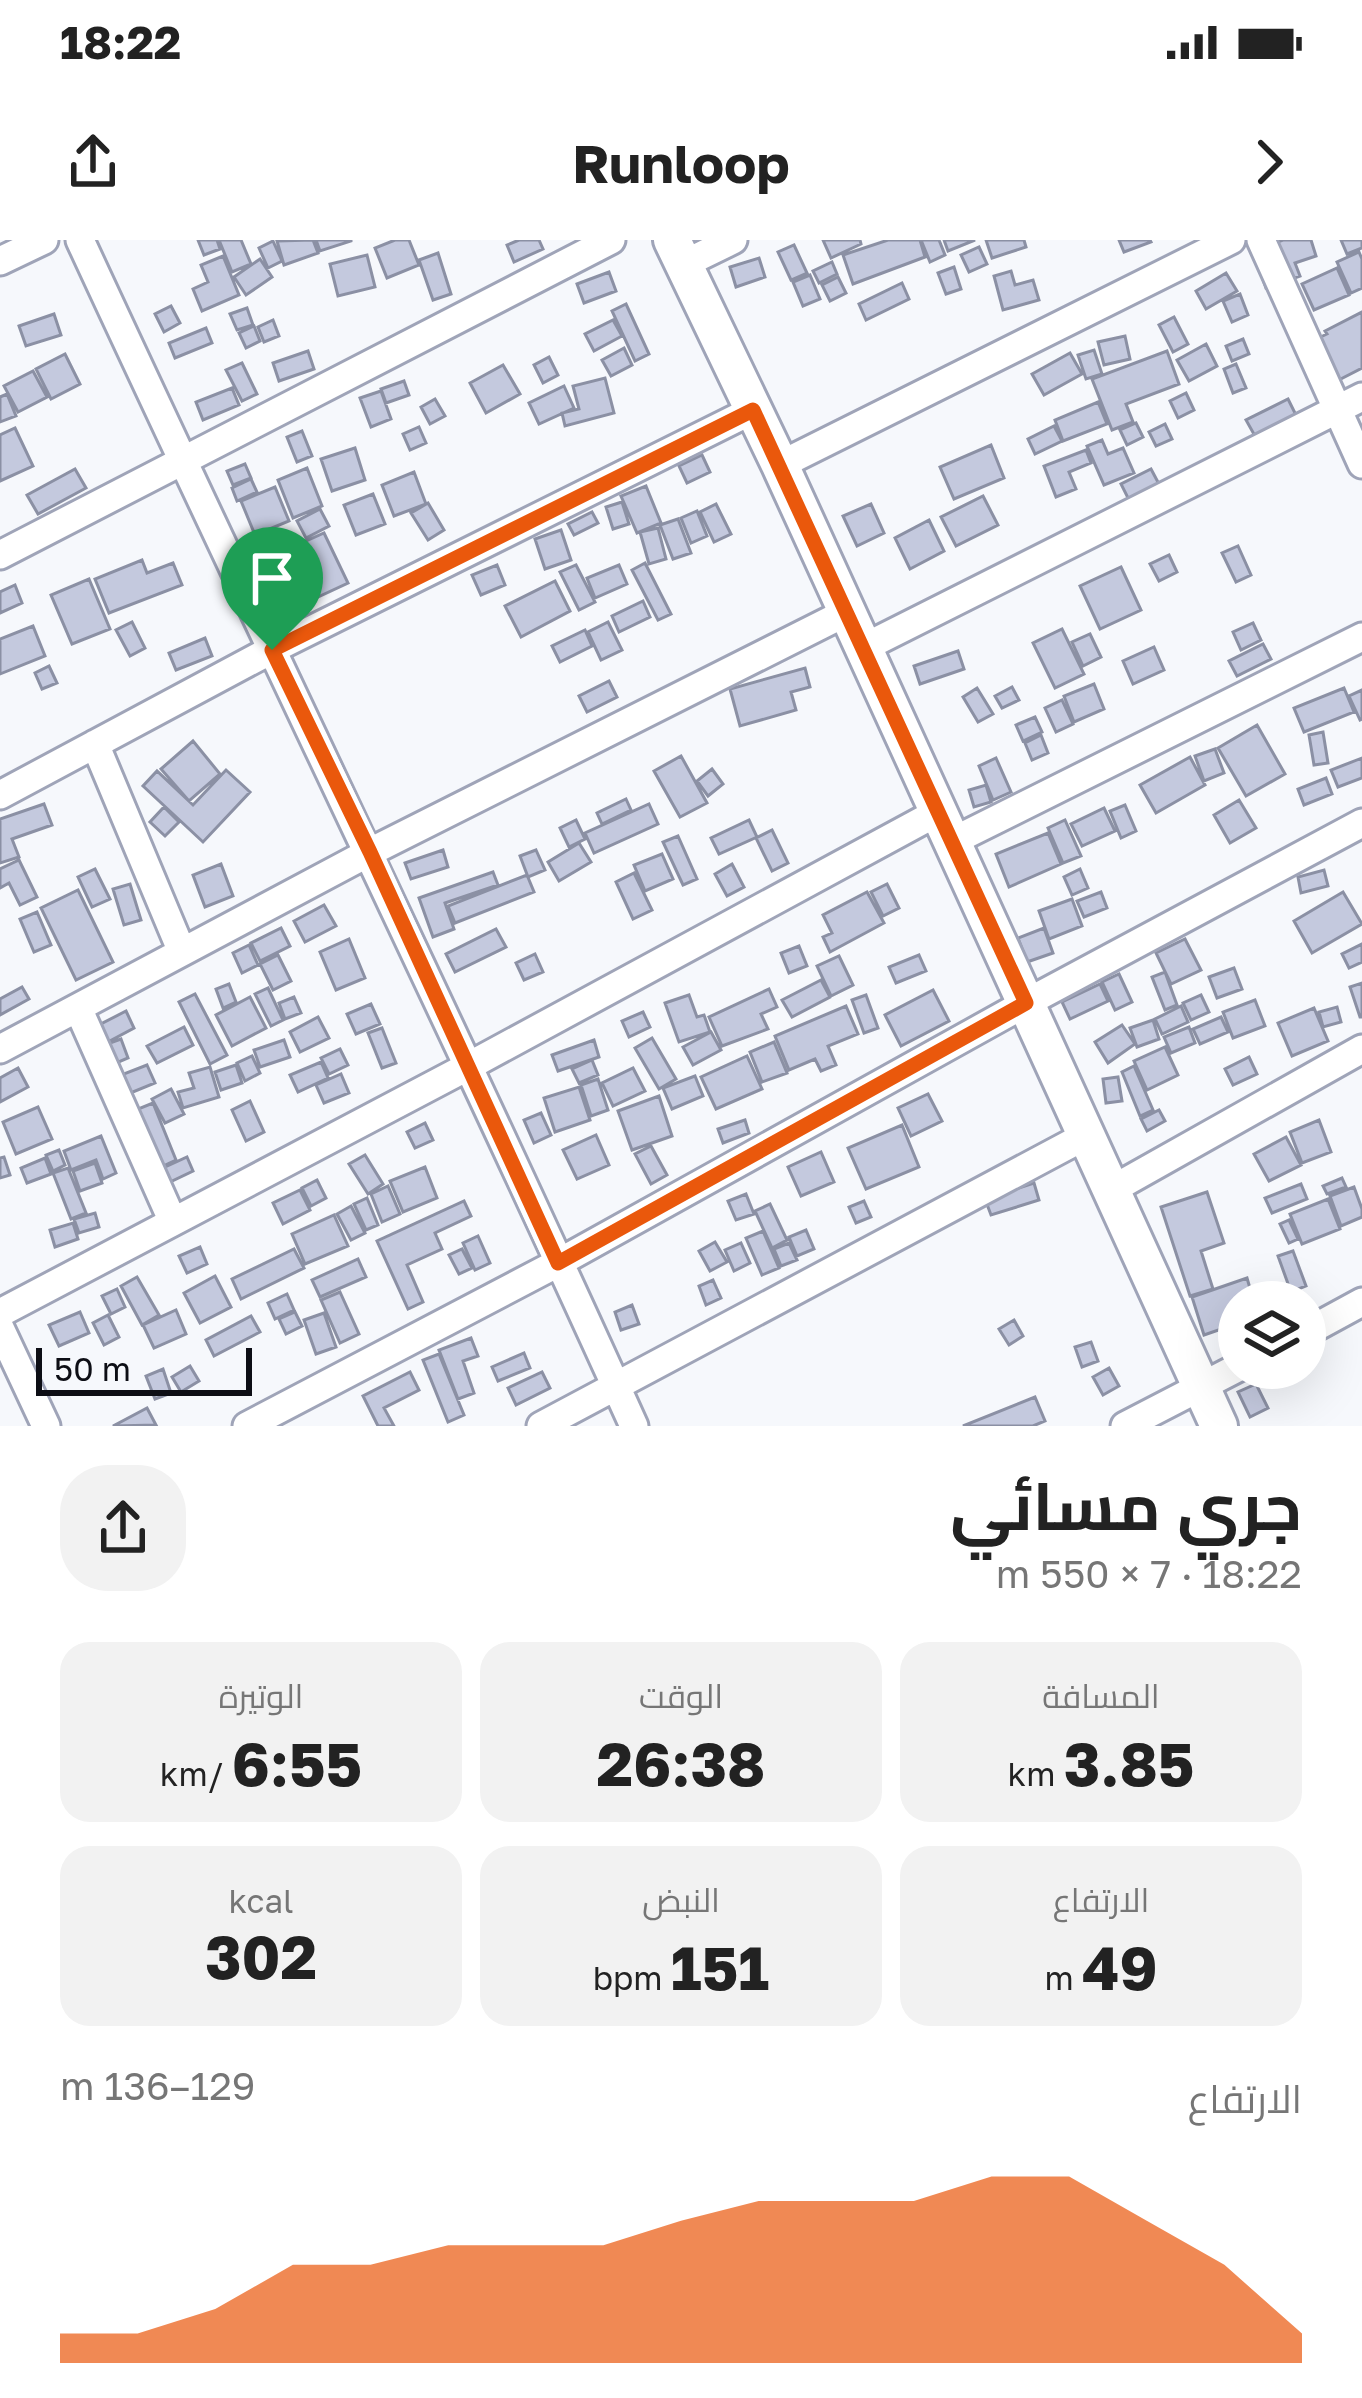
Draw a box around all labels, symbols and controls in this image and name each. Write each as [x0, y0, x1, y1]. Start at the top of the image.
text: 18:22 [60, 15, 181, 69]
icon: share [60, 129, 126, 195]
icon: forward [1236, 129, 1302, 195]
text: Runloop [572, 130, 790, 195]
pin [221, 527, 323, 650]
icon: arrive [239, 545, 305, 611]
map controls [1218, 1281, 1326, 1389]
button: layers [1218, 1281, 1326, 1389]
scale bar [36, 1342, 252, 1395]
text: 50 m [54, 1349, 131, 1388]
button: share [60, 1465, 186, 1591]
text: جري مسائي [950, 1465, 1302, 1545]
text: 18:22 · 7 × 550 m [996, 1550, 1302, 1597]
text: الوتيرة [219, 1676, 303, 1715]
text: الوقت [639, 1676, 723, 1715]
text: المسافة [1042, 1676, 1160, 1715]
text: 6:55 [232, 1727, 362, 1799]
text: 26:38 [597, 1727, 765, 1799]
text: 3.85 [1064, 1727, 1194, 1799]
text: /km [160, 1754, 232, 1793]
text: km [1008, 1754, 1064, 1793]
text: النبض [642, 1880, 720, 1919]
text: الارتفاع [1053, 1880, 1149, 1919]
text: kcal [228, 1881, 294, 1920]
text: 302 [205, 1920, 317, 1992]
text: 151 [671, 1931, 769, 2003]
text: 49 [1082, 1931, 1158, 2003]
text: bpm [593, 1958, 671, 1997]
text: m [1044, 1958, 1082, 1997]
text: 129–136 m [60, 2062, 255, 2109]
text: الارتفاع [1188, 2075, 1302, 2122]

